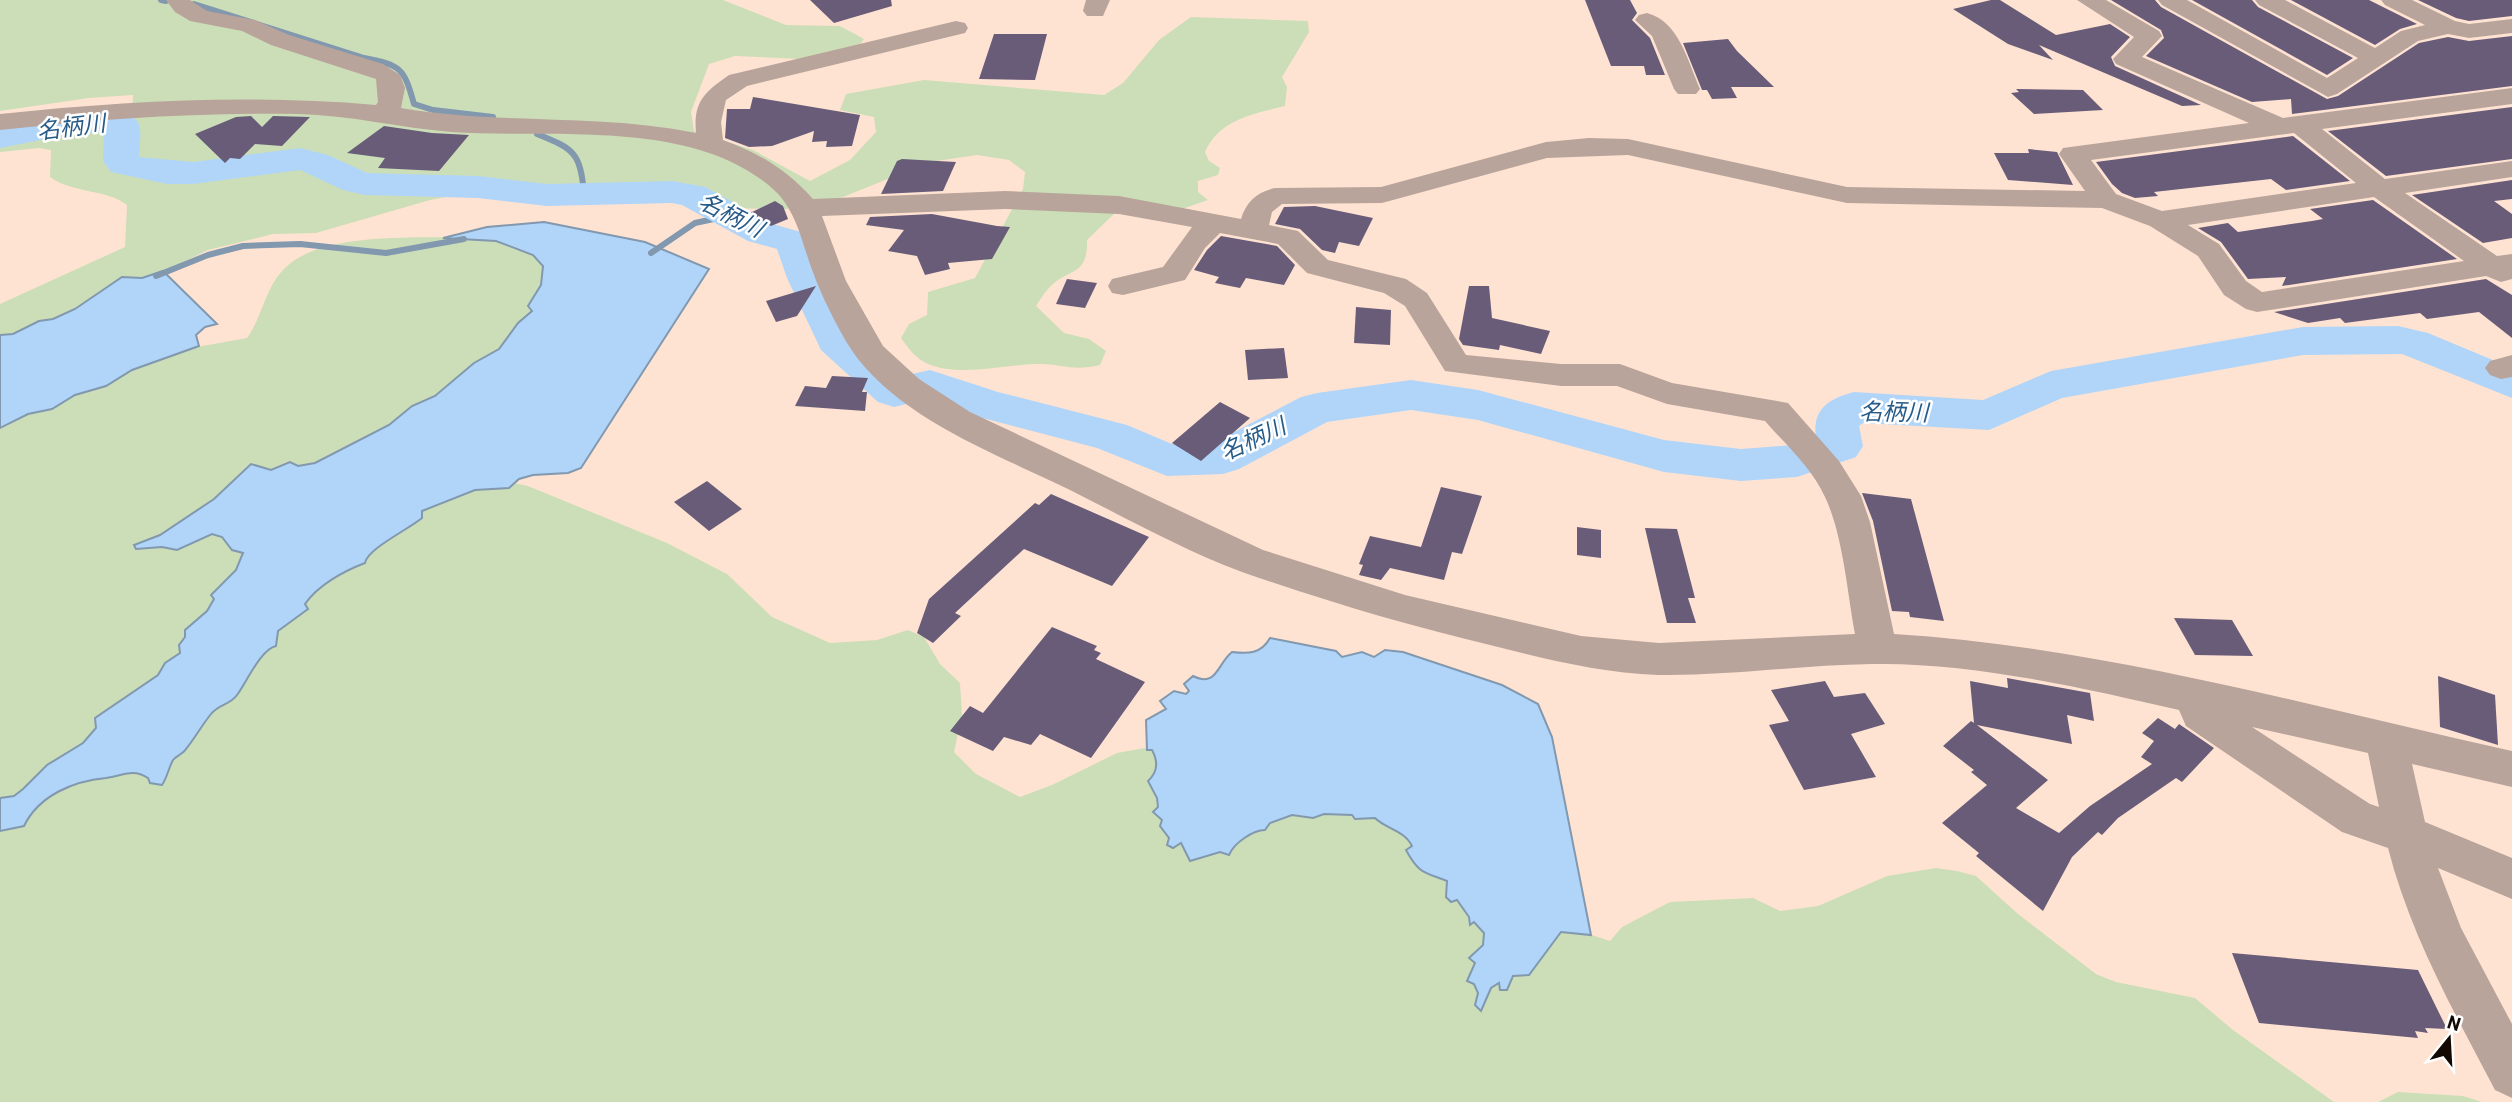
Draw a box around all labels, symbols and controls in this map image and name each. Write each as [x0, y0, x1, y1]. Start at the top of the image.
water label: 名柄川 [35, 108, 110, 144]
water label: 名柄川 [694, 186, 771, 244]
water label: 名柄川 [1859, 396, 1932, 426]
water label: 名柄川 [1215, 410, 1292, 465]
north arrow [2414, 1004, 2484, 1074]
text: N [2445, 1009, 2464, 1035]

